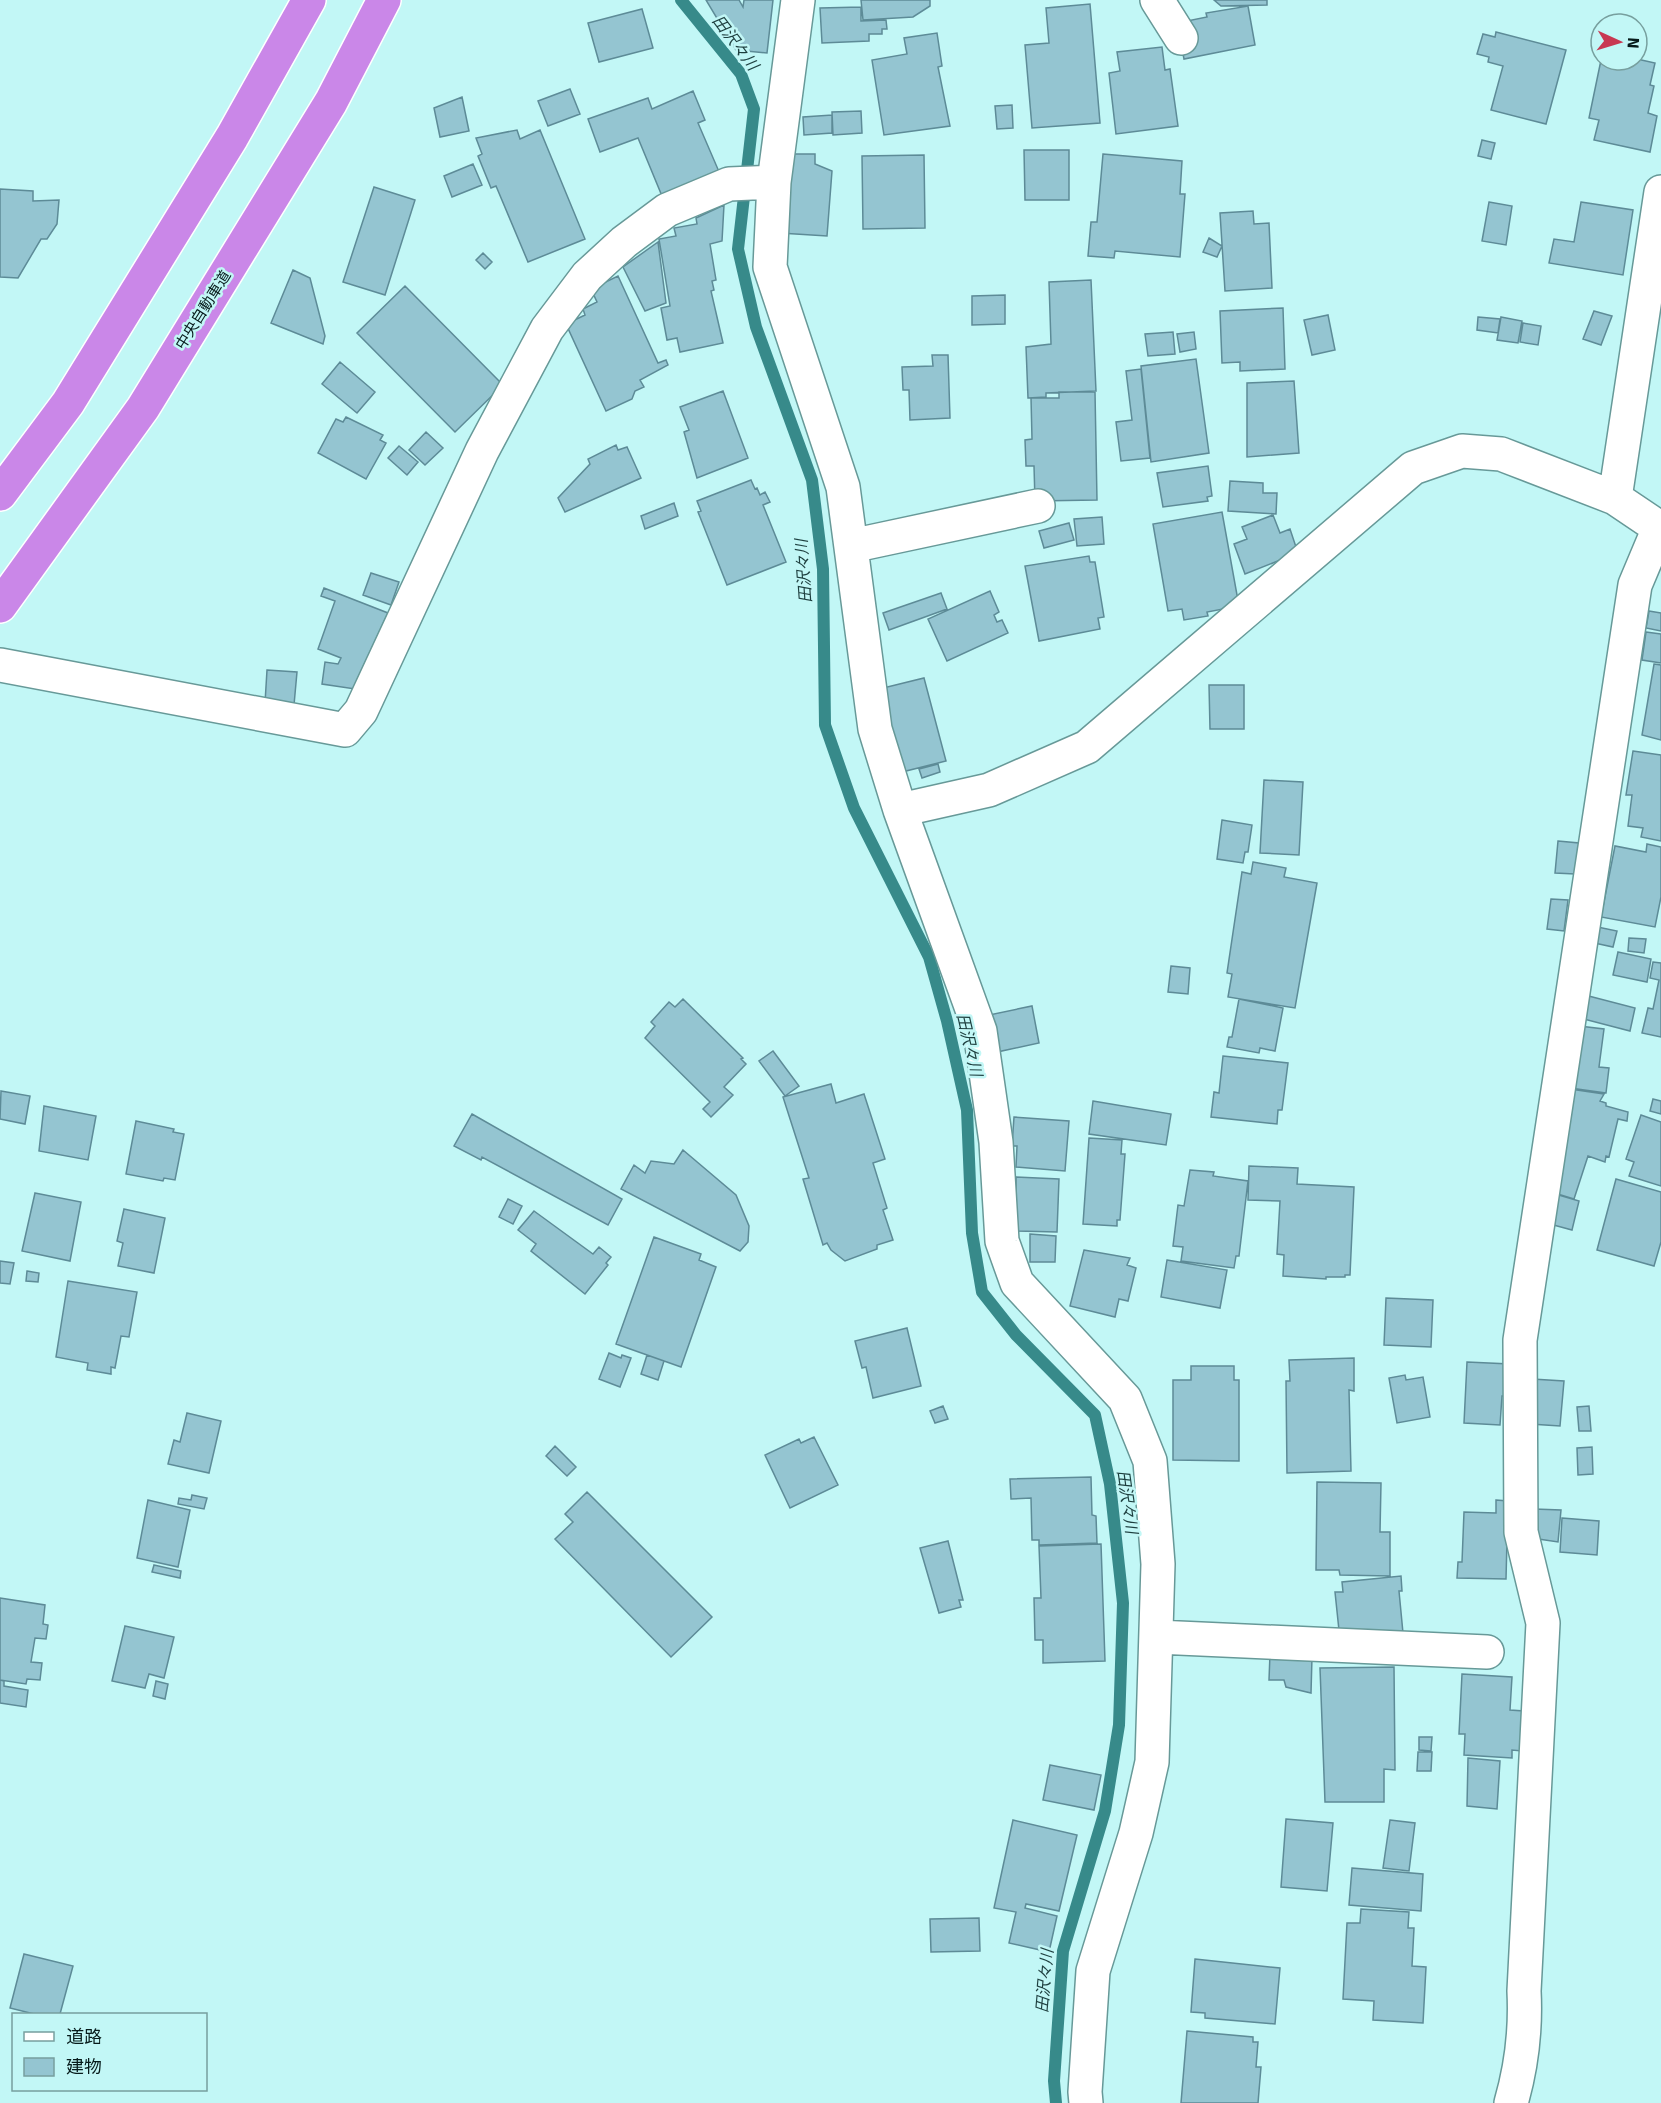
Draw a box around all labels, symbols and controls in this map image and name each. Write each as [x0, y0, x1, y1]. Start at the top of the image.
water label: 田沢々川 [708, 11, 763, 76]
north arrow [1589, 12, 1649, 72]
text: N [1623, 37, 1643, 49]
street label: 中央自動車道 [172, 267, 234, 353]
water label: 田沢々川 [792, 536, 816, 604]
water label: 田沢々川 [952, 1012, 986, 1080]
water label: 田沢々川 [1113, 1469, 1142, 1537]
water label: 田沢々川 [1032, 1946, 1058, 2014]
legend [12, 2013, 207, 2091]
text: 道路 [66, 2026, 102, 2048]
text: 建物 [66, 2056, 102, 2078]

